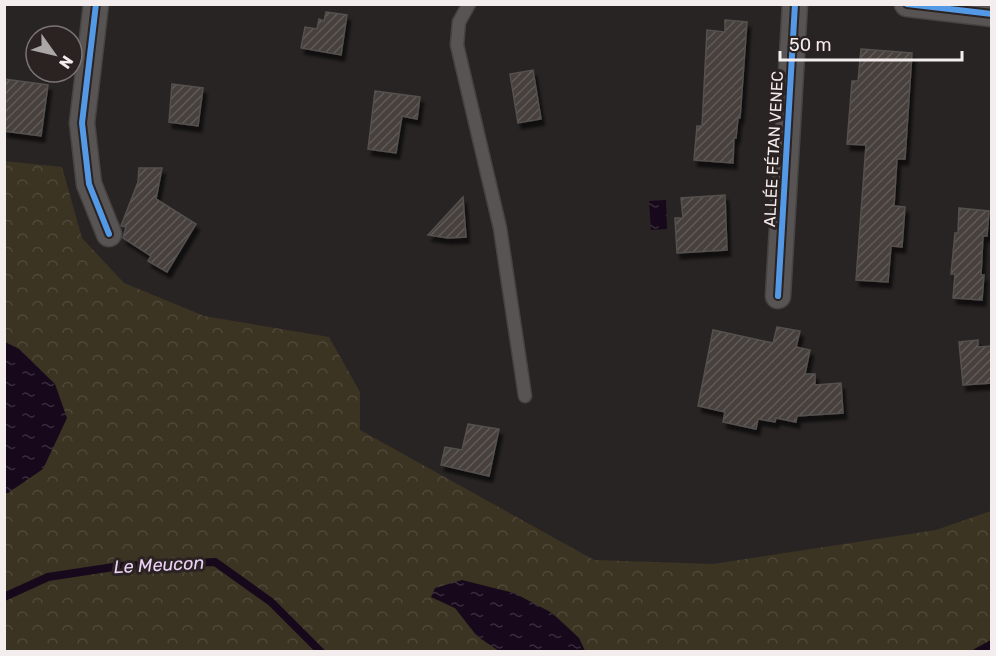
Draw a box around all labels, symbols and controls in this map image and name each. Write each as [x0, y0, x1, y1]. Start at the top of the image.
north arrow [24, 24, 84, 84]
scale bar [780, 24, 962, 62]
text: 50 m [789, 34, 832, 56]
text: N [55, 52, 77, 72]
street label: ALLÉE FÉTAN VENEC [760, 71, 787, 227]
water label: Le Meucon [113, 552, 205, 578]

